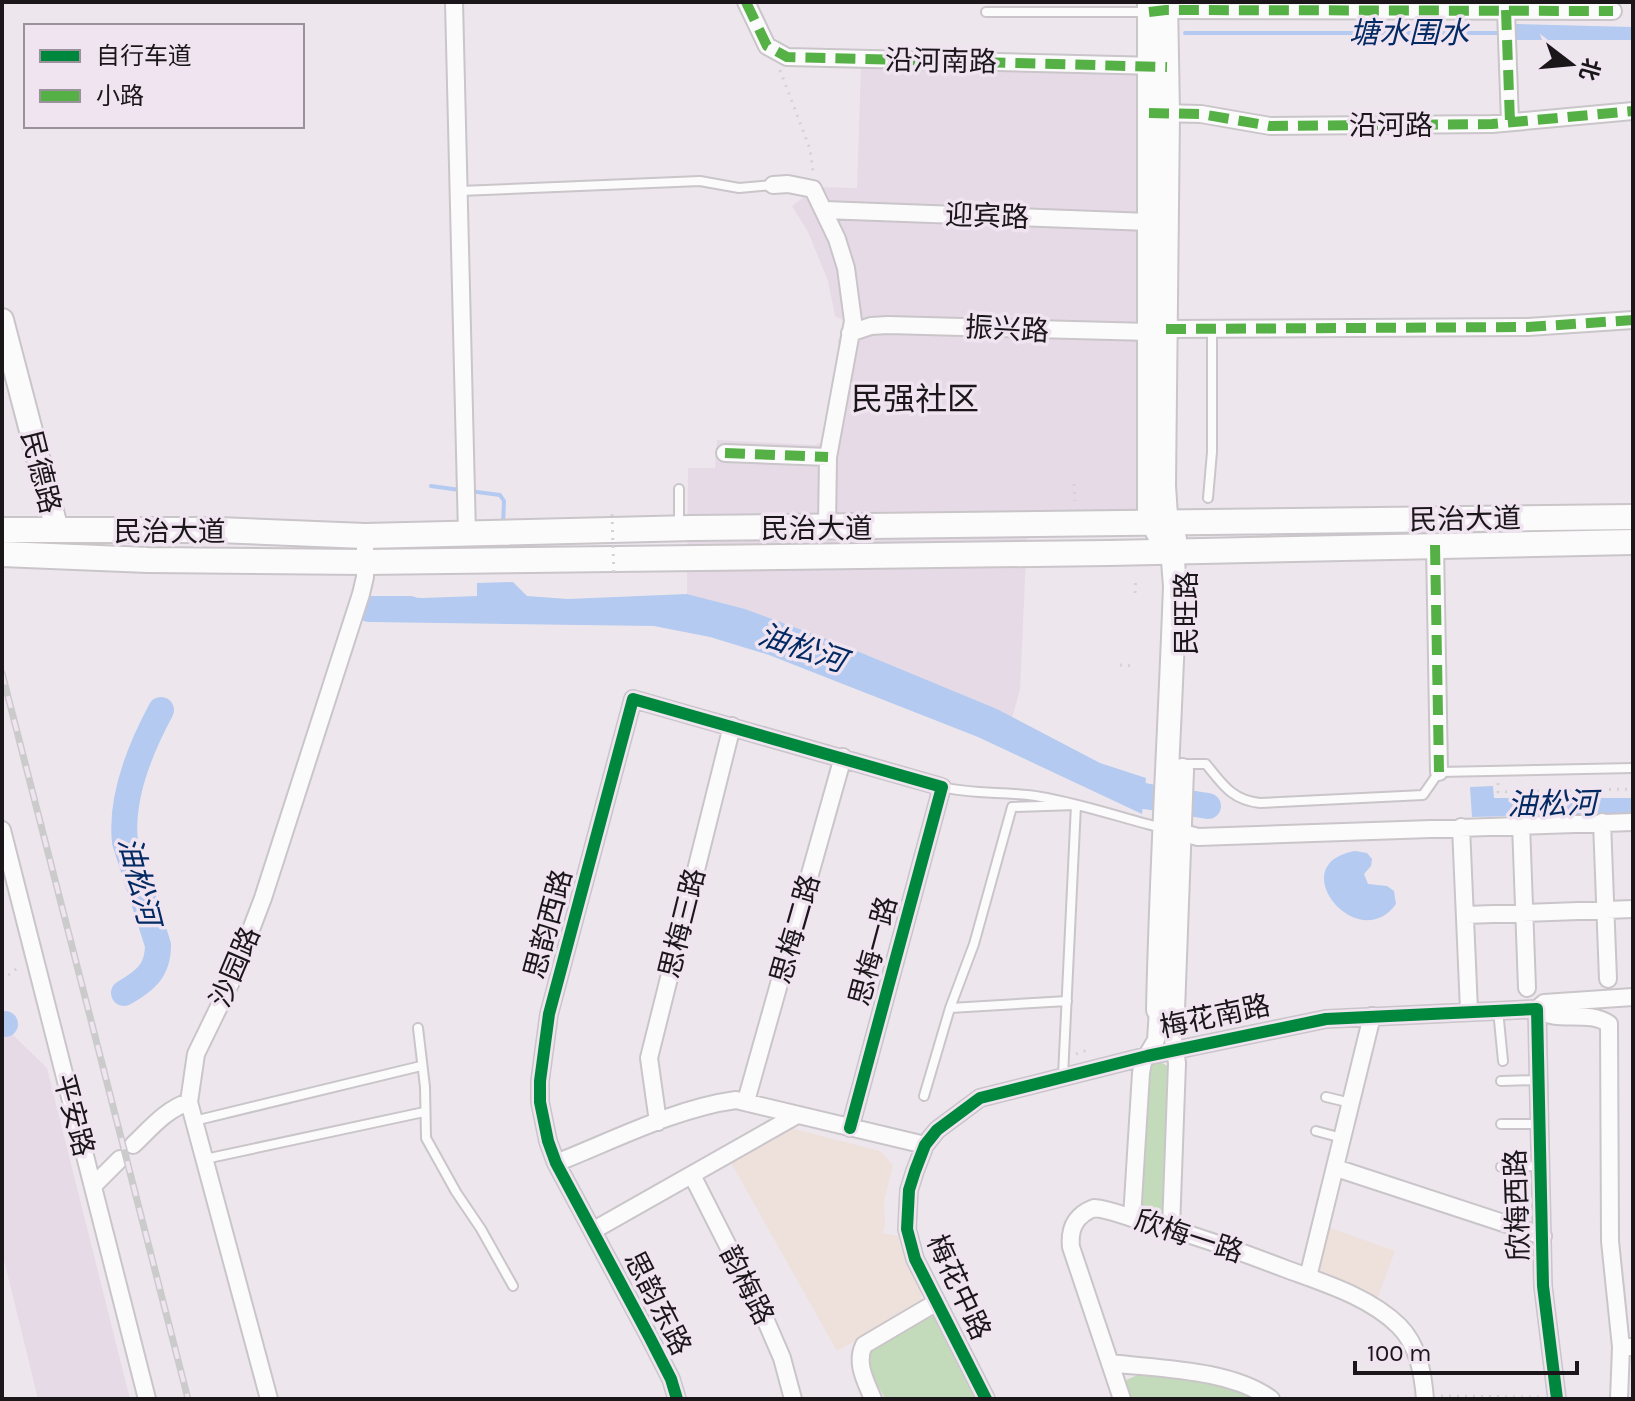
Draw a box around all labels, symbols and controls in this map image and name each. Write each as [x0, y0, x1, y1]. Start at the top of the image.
water label: 塘水围水 [1349, 15, 1471, 51]
legend [24, 24, 304, 128]
north arrow [1531, 24, 1611, 104]
text: 自行车道 [96, 42, 192, 70]
street label: 沿河南路 [885, 44, 997, 78]
text: 北 [1574, 55, 1605, 83]
text: 小路 [96, 82, 144, 110]
street label: 沿河路 [1349, 109, 1433, 142]
street label: 迎宾路 [944, 198, 1030, 234]
street label: 振兴路 [964, 310, 1050, 348]
district label: 民强社区 [851, 381, 979, 418]
street label: 民德路 [15, 427, 67, 517]
street label: 民治大道 [1409, 502, 1521, 536]
street label: 民治大道 [761, 512, 873, 545]
street label: 民治大道 [114, 515, 226, 548]
street label: 民旺路 [1170, 571, 1203, 655]
water label: 油松河 [754, 616, 855, 681]
water label: 油松河 [1507, 785, 1602, 823]
water label: 油松河 [111, 833, 169, 934]
street label: 思梅三路 [652, 865, 712, 981]
street label: 思韵西路 [518, 866, 578, 982]
street label: 思梅二路 [764, 871, 826, 987]
street label: 思梅一路 [843, 893, 903, 1009]
street label: 沙园路 [203, 922, 267, 1012]
street label: 梅花南路 [1157, 988, 1273, 1044]
street label: 平安路 [47, 1070, 101, 1160]
street label: 欣梅西路 [1499, 1148, 1535, 1262]
street label: 欣梅一路 [1131, 1203, 1247, 1269]
street label: 梅花中路 [920, 1229, 998, 1345]
street label: 韵梅路 [713, 1240, 781, 1330]
street label: 思韵东路 [618, 1246, 698, 1360]
scale bar [1355, 1325, 1577, 1375]
text: 100 m [1367, 1339, 1432, 1367]

